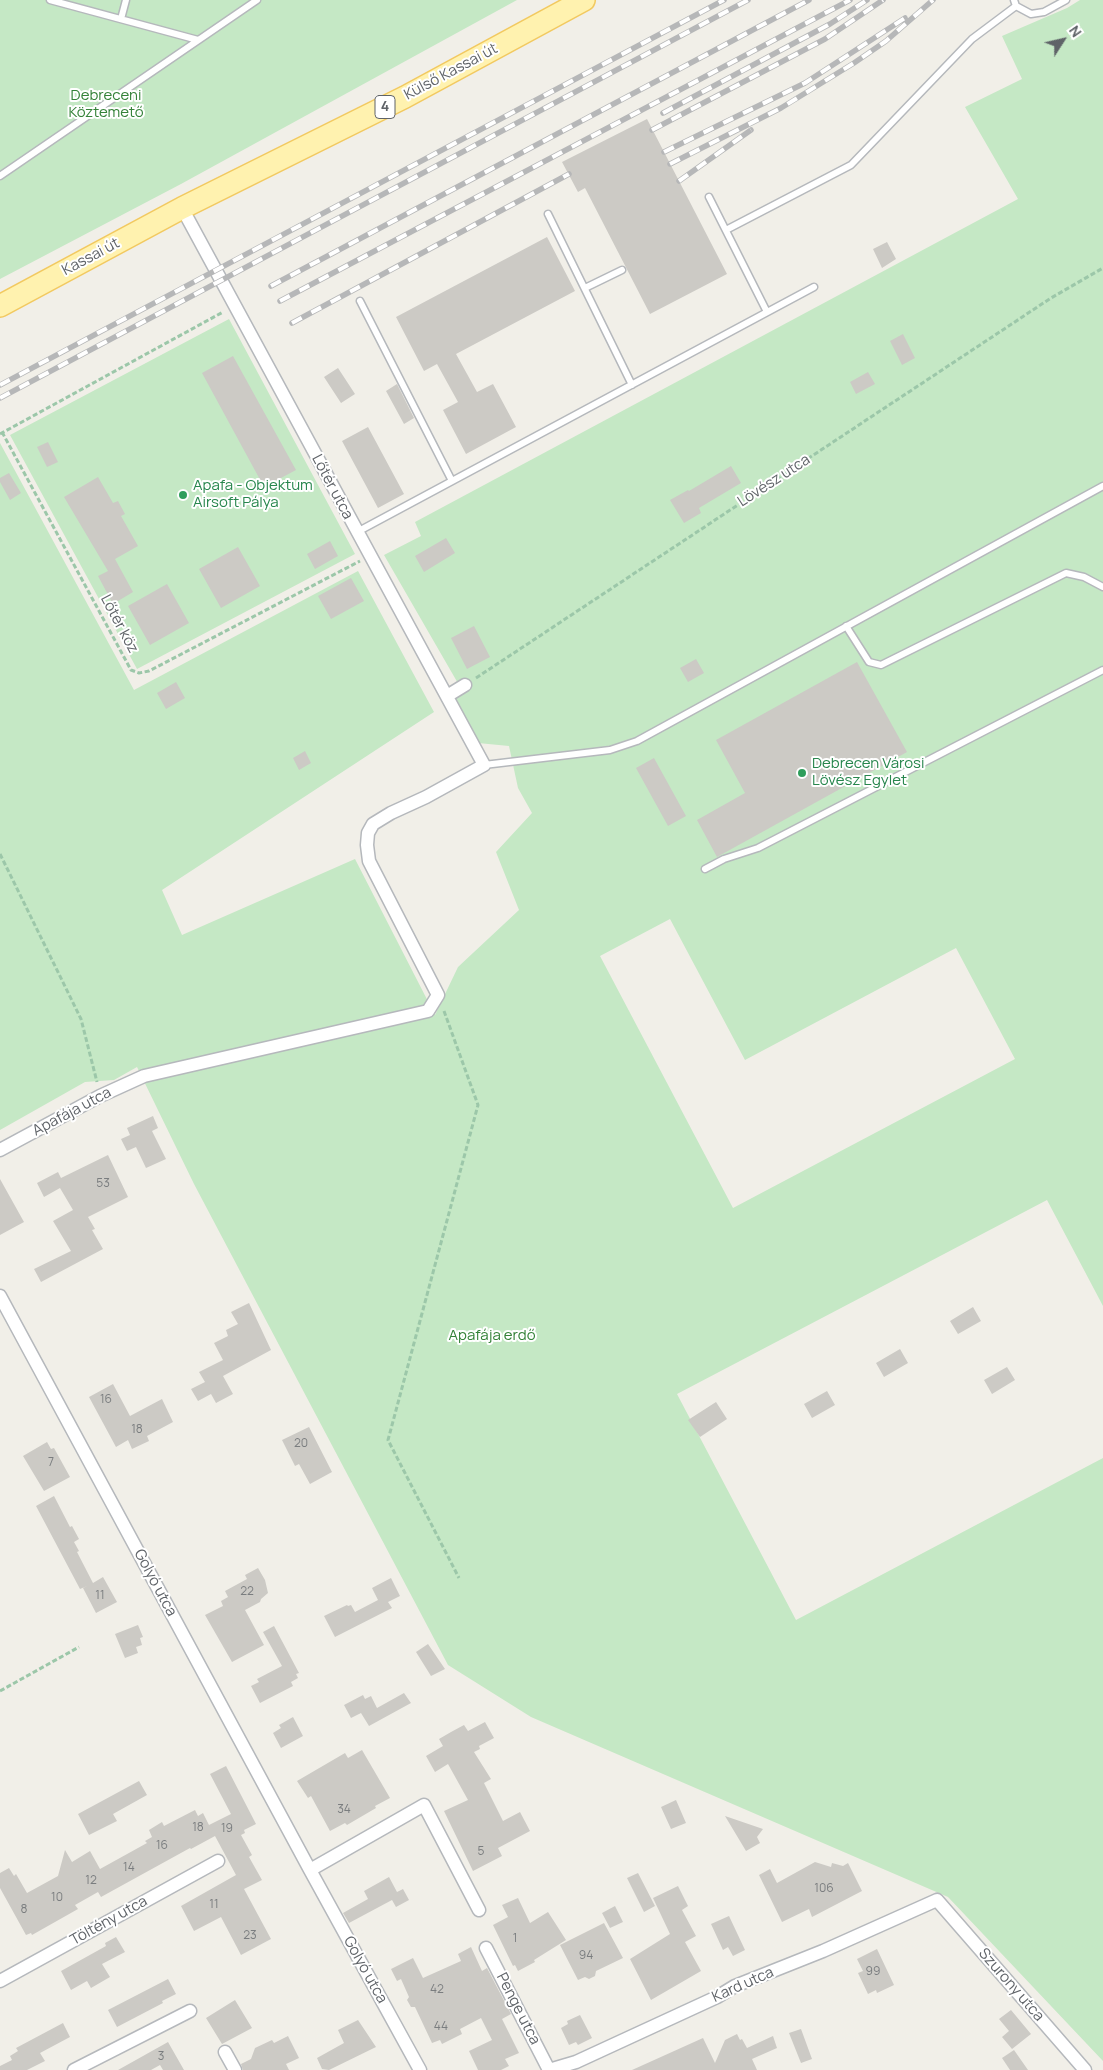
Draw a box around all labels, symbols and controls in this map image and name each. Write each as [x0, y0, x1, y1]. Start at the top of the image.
north arrow [1038, 15, 1088, 65]
text: N [1065, 22, 1086, 41]
street label: Külső Kassai út [401, 40, 501, 104]
park label: Debreceni Köztemető [68, 87, 144, 122]
road number: 4 [375, 95, 395, 118]
street label: Kassai út [59, 234, 123, 280]
street label: Lőtér utca [307, 451, 357, 523]
street label: Lövész utca [734, 451, 814, 511]
place label: Apafa - Objektum Airsoft Pálya [193, 477, 313, 512]
marker: Apafa - Objektum Airsoft Pálya [177, 489, 189, 501]
street label: Lőtér köz [96, 592, 142, 656]
place label: Debrecen Városi Lövész Egylet [812, 755, 924, 790]
marker: Debrecen Városi Lövész Egylet [796, 767, 808, 779]
street label: Apafája utca [30, 1084, 114, 1140]
house number: 53 [96, 1177, 110, 1191]
park label: Apafája erdő [448, 1327, 536, 1345]
house number: 16 [100, 1393, 112, 1407]
house number: 18 [131, 1423, 143, 1437]
house number: 20 [294, 1437, 308, 1451]
house number: 7 [48, 1456, 54, 1470]
street label: Golyó utca [130, 1546, 180, 1620]
house number: 22 [240, 1585, 254, 1599]
house number: 11 [95, 1589, 105, 1603]
house number: 34 [337, 1803, 351, 1817]
house number: 18 [192, 1821, 204, 1835]
house number: 19 [221, 1822, 233, 1836]
house number: 16 [156, 1839, 168, 1853]
house number: 5 [478, 1845, 484, 1859]
house number: 14 [123, 1861, 135, 1875]
house number: 12 [85, 1874, 97, 1888]
house number: 106 [814, 1882, 834, 1896]
house number: 10 [51, 1891, 63, 1905]
street label: Töltény utca [67, 1892, 151, 1950]
house number: 11 [209, 1898, 219, 1912]
house number: 8 [21, 1903, 27, 1917]
house number: 23 [243, 1929, 257, 1943]
house number: 1 [513, 1932, 517, 1946]
street label: Golyó utca [339, 1933, 391, 2007]
street label: Szurony utca [974, 1945, 1048, 2025]
house number: 94 [579, 1949, 593, 1963]
street label: Kard utca [709, 1963, 777, 2007]
house number: 99 [866, 1965, 880, 1979]
street label: Penge utca [492, 1970, 544, 2048]
house number: 42 [430, 1983, 444, 1997]
house number: 44 [434, 2020, 448, 2034]
house number: 3 [158, 2050, 164, 2064]

